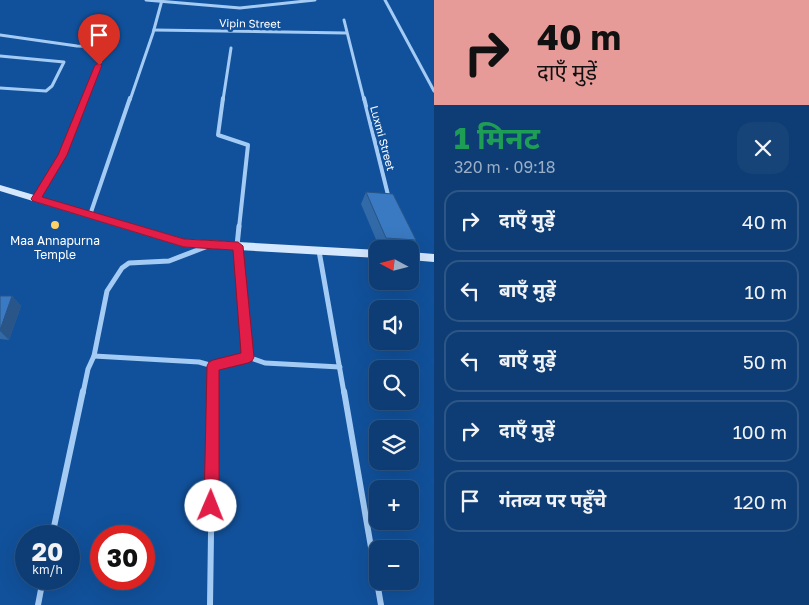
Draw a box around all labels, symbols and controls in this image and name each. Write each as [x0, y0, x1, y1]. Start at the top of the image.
pin [78, 14, 120, 65]
street label: Vipin Street [219, 16, 281, 30]
text: 40 m [537, 16, 621, 58]
icon: right [454, 20, 519, 85]
icon: arrive [85, 21, 113, 49]
text: दाएँ मुड़ें [537, 58, 597, 85]
street label: Luxmi Street [368, 104, 398, 172]
text: 1 मिनट [454, 120, 540, 156]
button: close [737, 122, 789, 174]
text: 320 m · 09:18 [454, 157, 555, 177]
icon: right [456, 207, 484, 235]
text: दाएँ मुड़ें [499, 208, 555, 231]
text: 40 m [742, 210, 787, 233]
marker: Maa Annapurna Temple [49, 219, 61, 231]
place label: Maa Annapurna Temple [10, 233, 100, 262]
north arrow [369, 240, 419, 290]
map controls [369, 240, 419, 590]
icon: left [456, 277, 484, 305]
text: बाएँ मुड़ें [499, 278, 556, 301]
text: 10 m [744, 280, 787, 303]
button: sound [369, 300, 419, 350]
icon: left [456, 347, 484, 375]
text: बाएँ मुड़ें [499, 348, 556, 371]
text: 50 m [743, 350, 787, 373]
button: search [369, 360, 419, 410]
icon: right [456, 417, 484, 445]
text: दाएँ मुड़ें [499, 418, 555, 441]
button: layers [369, 420, 419, 470]
text: 100 m [733, 420, 787, 443]
position arrow [184, 479, 236, 531]
button: + [369, 480, 419, 530]
icon: arrive [456, 487, 484, 515]
text: गंतव्य पर पहुँचे [499, 488, 606, 511]
text: 120 m [733, 490, 787, 513]
speed limit sign: 30 [90, 525, 155, 590]
text: 20 [32, 536, 63, 567]
button: − [369, 540, 419, 590]
text: km/h [32, 562, 63, 577]

